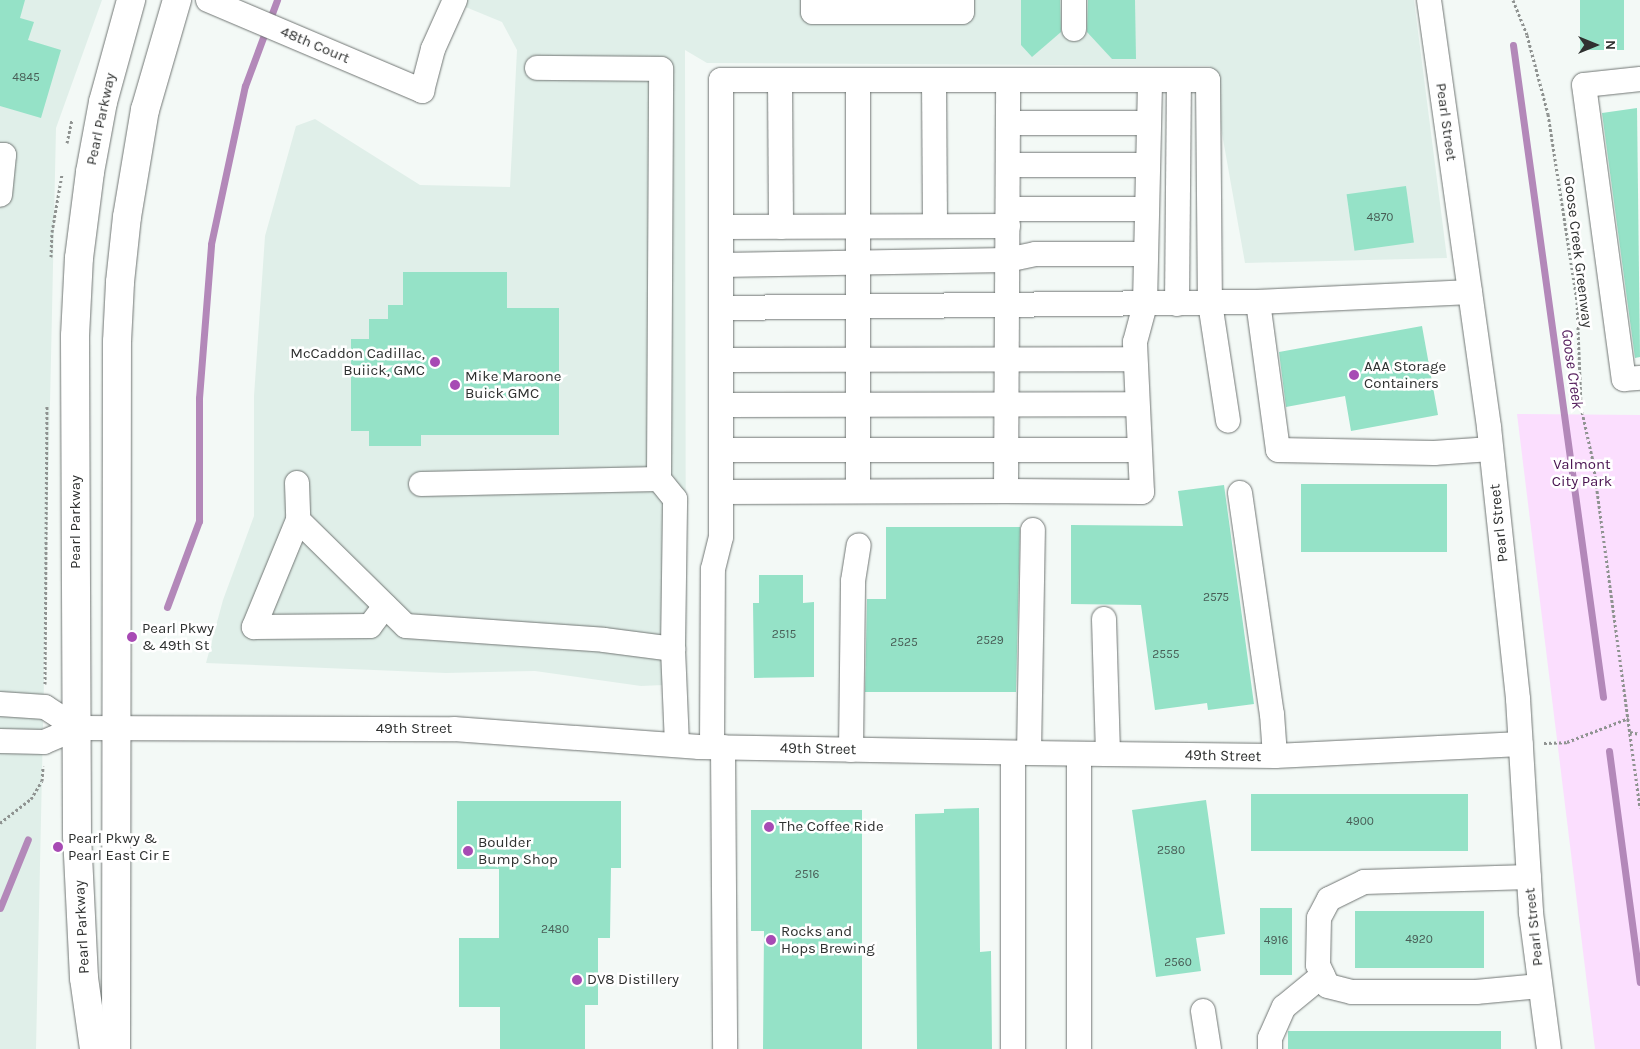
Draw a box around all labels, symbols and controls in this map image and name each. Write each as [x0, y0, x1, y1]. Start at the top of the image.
north arrow [1570, 20, 1620, 70]
street label: 48th Court [278, 22, 352, 68]
text: N [1602, 40, 1619, 50]
house number: 4845 [12, 71, 40, 85]
street label: Pearl Parkway [82, 71, 120, 167]
street label: Pearl Street [1432, 82, 1460, 162]
street label: Goose Creek Greenway [1560, 175, 1596, 329]
house number: 4870 [1367, 211, 1393, 225]
water label: Goose Creek [1557, 328, 1587, 410]
place label: McCaddon Cadillac, Buiick, GMC [290, 344, 425, 379]
marker: McCaddon Cadillac, Buiick, GMC [429, 356, 441, 368]
place label: AAA Storage Containers [1364, 357, 1446, 392]
place label: Mike Maroone Buick GMC [465, 367, 561, 402]
marker: AAA Storage Containers [1348, 369, 1360, 381]
marker: Mike Maroone Buick GMC [449, 379, 461, 391]
park label: Valmont City Park [1552, 455, 1612, 490]
street label: Pearl Parkway [67, 475, 85, 569]
street label: Pearl Street [1486, 483, 1512, 563]
house number: 2575 [1203, 591, 1229, 605]
place label: Pearl Pkwy & 49th St [142, 619, 214, 654]
house number: 2515 [772, 628, 796, 642]
marker: Pearl Pkwy & 49th St [126, 631, 138, 643]
house number: 2529 [976, 634, 1004, 648]
house number: 2525 [890, 636, 918, 650]
house number: 2555 [1152, 648, 1180, 662]
street label: 49th Street [376, 720, 452, 738]
street label: 49th Street [780, 739, 856, 759]
street label: 49th Street [1185, 746, 1261, 766]
house number: 4900 [1346, 815, 1374, 829]
place label: The Coffee Ride [779, 818, 884, 836]
marker: The Coffee Ride [763, 821, 775, 833]
place label: Pearl Pkwy & Pearl East Cir E [68, 829, 170, 864]
place label: Boulder Bump Shop [478, 833, 558, 868]
marker: Pearl Pkwy & Pearl East Cir E [52, 841, 64, 853]
house number: 2580 [1157, 844, 1185, 858]
marker: Boulder Bump Shop [462, 845, 474, 857]
house number: 2516 [795, 868, 819, 882]
street label: Pearl Parkway [71, 880, 93, 974]
street label: Pearl Street [1521, 887, 1547, 967]
place label: Rocks and Hops Brewing [781, 922, 875, 957]
house number: 2480 [541, 923, 569, 937]
house number: 4920 [1405, 933, 1433, 947]
marker: Rocks and Hops Brewing [765, 934, 777, 946]
house number: 4916 [1264, 934, 1288, 948]
house number: 2560 [1164, 956, 1192, 970]
place label: DV8 Distillery [587, 971, 679, 989]
marker: DV8 Distillery [571, 974, 583, 986]

